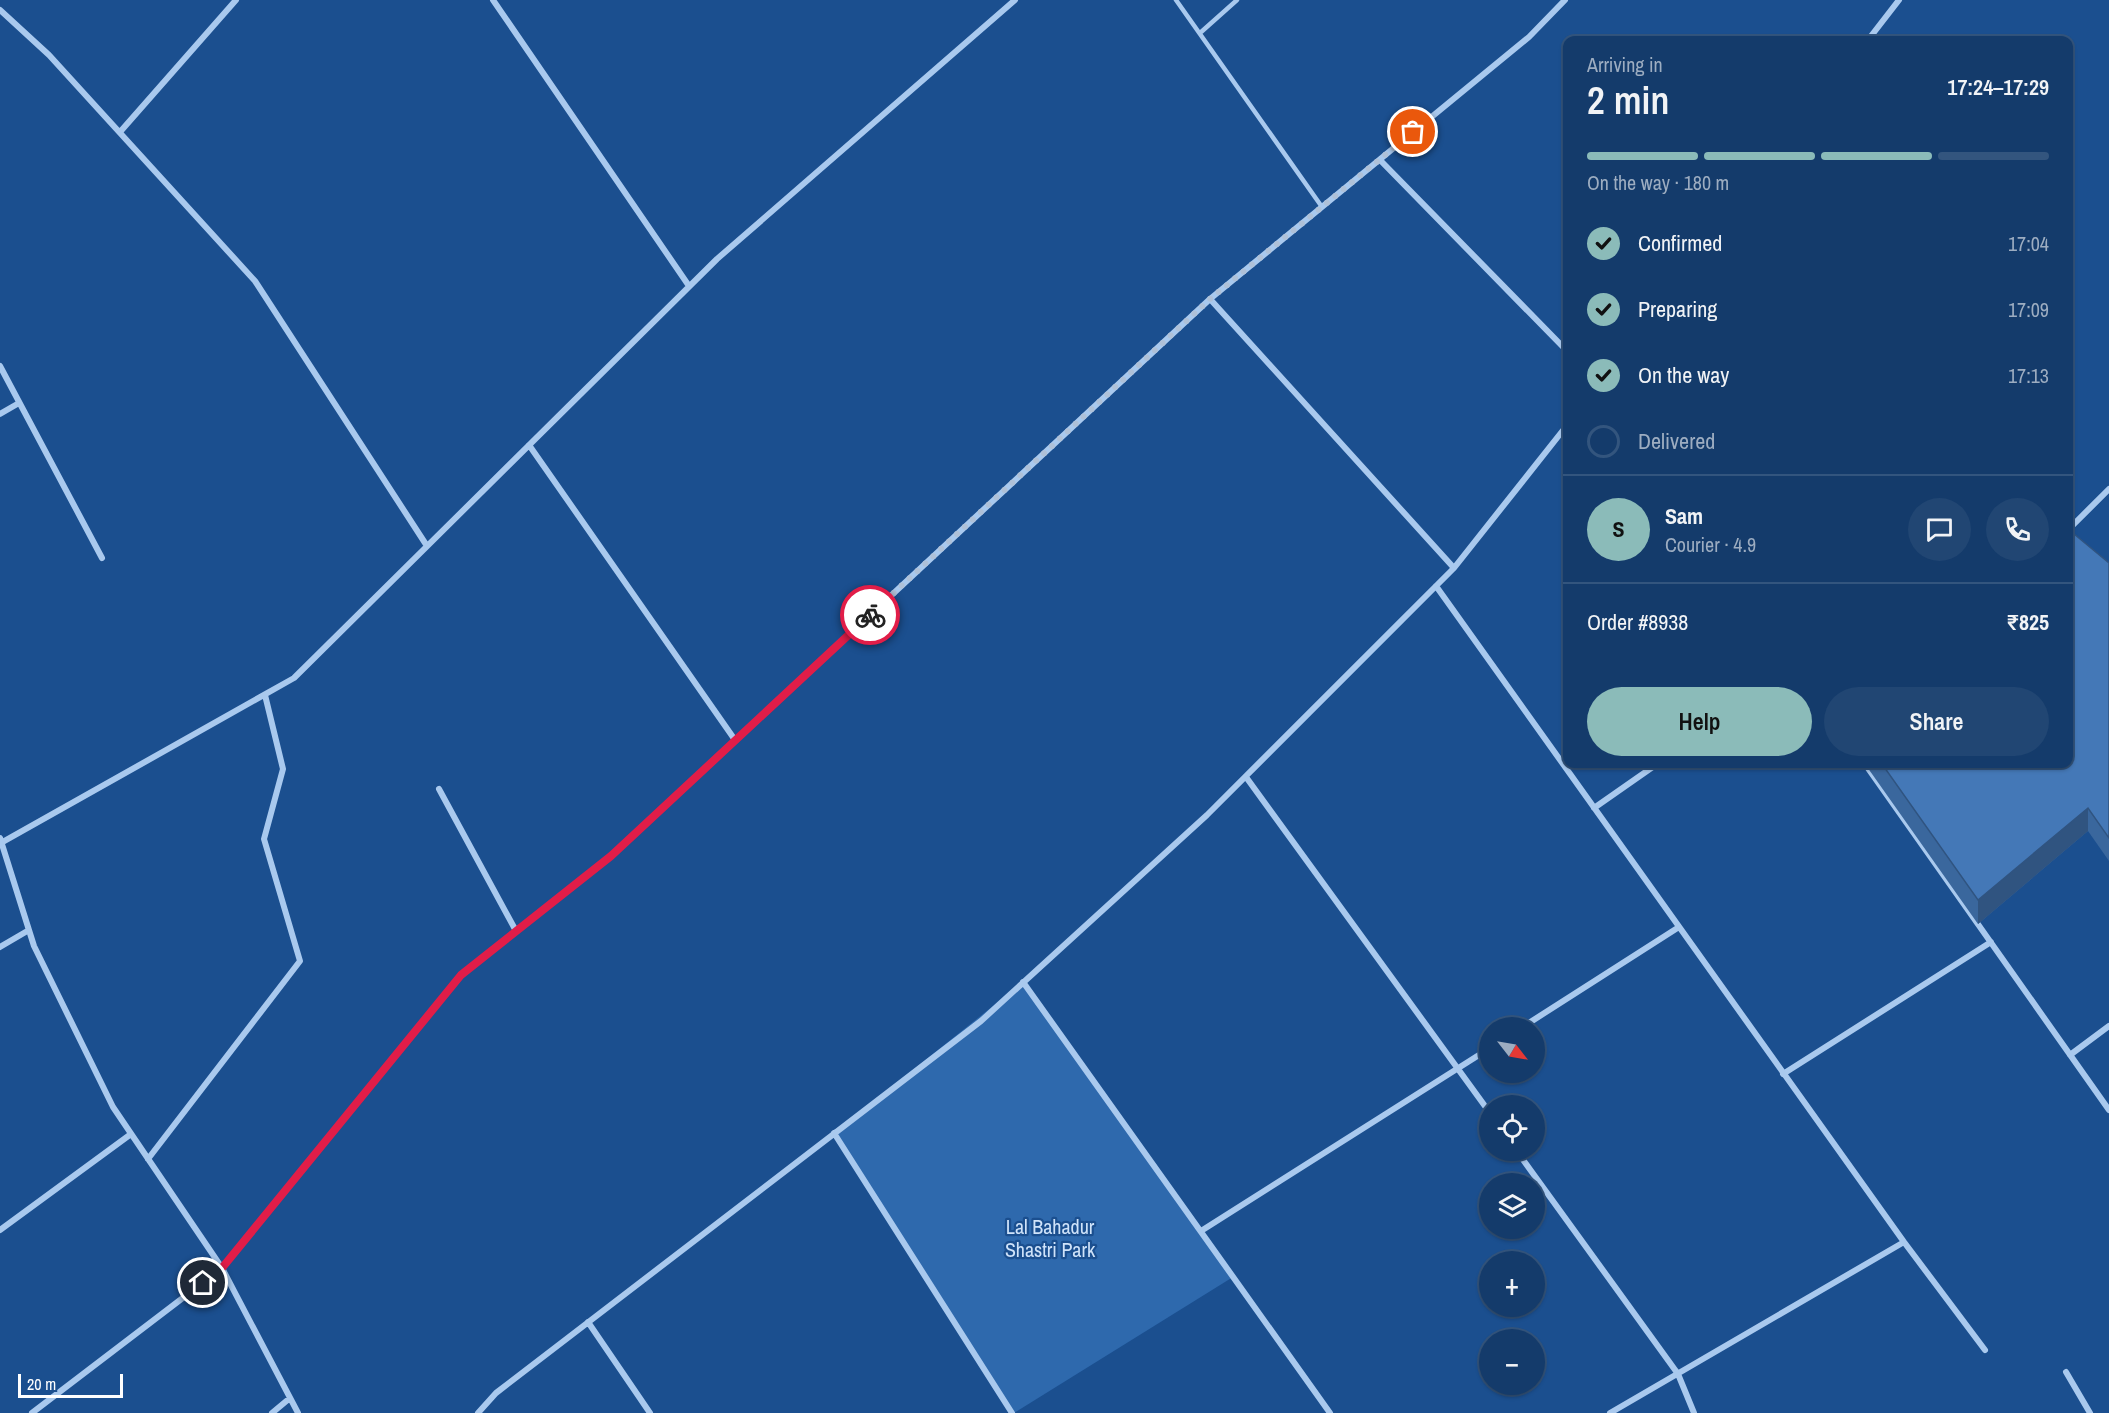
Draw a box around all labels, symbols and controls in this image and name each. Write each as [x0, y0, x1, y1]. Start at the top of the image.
text: Arriving in [1587, 51, 1663, 78]
text: 17:24–17:29 [1947, 72, 2049, 102]
text: 2 min [1587, 74, 1669, 126]
pin [1387, 106, 1438, 157]
icon: bag [1396, 115, 1429, 148]
text: On the way · 180 m [1587, 169, 1729, 196]
icon: check [1587, 227, 1620, 260]
text: Confirmed [1638, 228, 1722, 258]
text: 17:04 [2008, 230, 2049, 257]
icon: check [1587, 293, 1620, 326]
text: Preparing [1638, 294, 1717, 324]
text: 17:09 [2008, 296, 2049, 323]
icon: check [1587, 359, 1620, 392]
text: On the way [1638, 360, 1729, 390]
text: 17:13 [2008, 362, 2049, 389]
text: Delivered [1638, 426, 1715, 456]
button: chat [1908, 498, 1971, 561]
button: phone [1986, 498, 2049, 561]
text: Sam [1665, 501, 1703, 531]
text: S [1612, 514, 1625, 544]
text: Courier · 4.9 [1665, 531, 1756, 558]
courier [840, 585, 900, 645]
icon: bike [854, 599, 887, 632]
text: Order #8938 [1587, 607, 1688, 637]
text: ₹825 [2006, 607, 2049, 637]
button: Help [1587, 687, 1812, 756]
button: Share [1824, 687, 2049, 756]
north arrow [1479, 1017, 1545, 1083]
map controls [1479, 1017, 1545, 1395]
button: locate [1479, 1095, 1545, 1161]
button: layers [1479, 1173, 1545, 1239]
park label: Lal Bahadur Shastri Park [1005, 1213, 1096, 1263]
button: + [1479, 1251, 1545, 1317]
pin [177, 1257, 228, 1308]
icon: home [186, 1266, 219, 1299]
button: − [1479, 1329, 1545, 1395]
scale bar [18, 1371, 123, 1398]
text: 20 m [27, 1373, 56, 1395]

